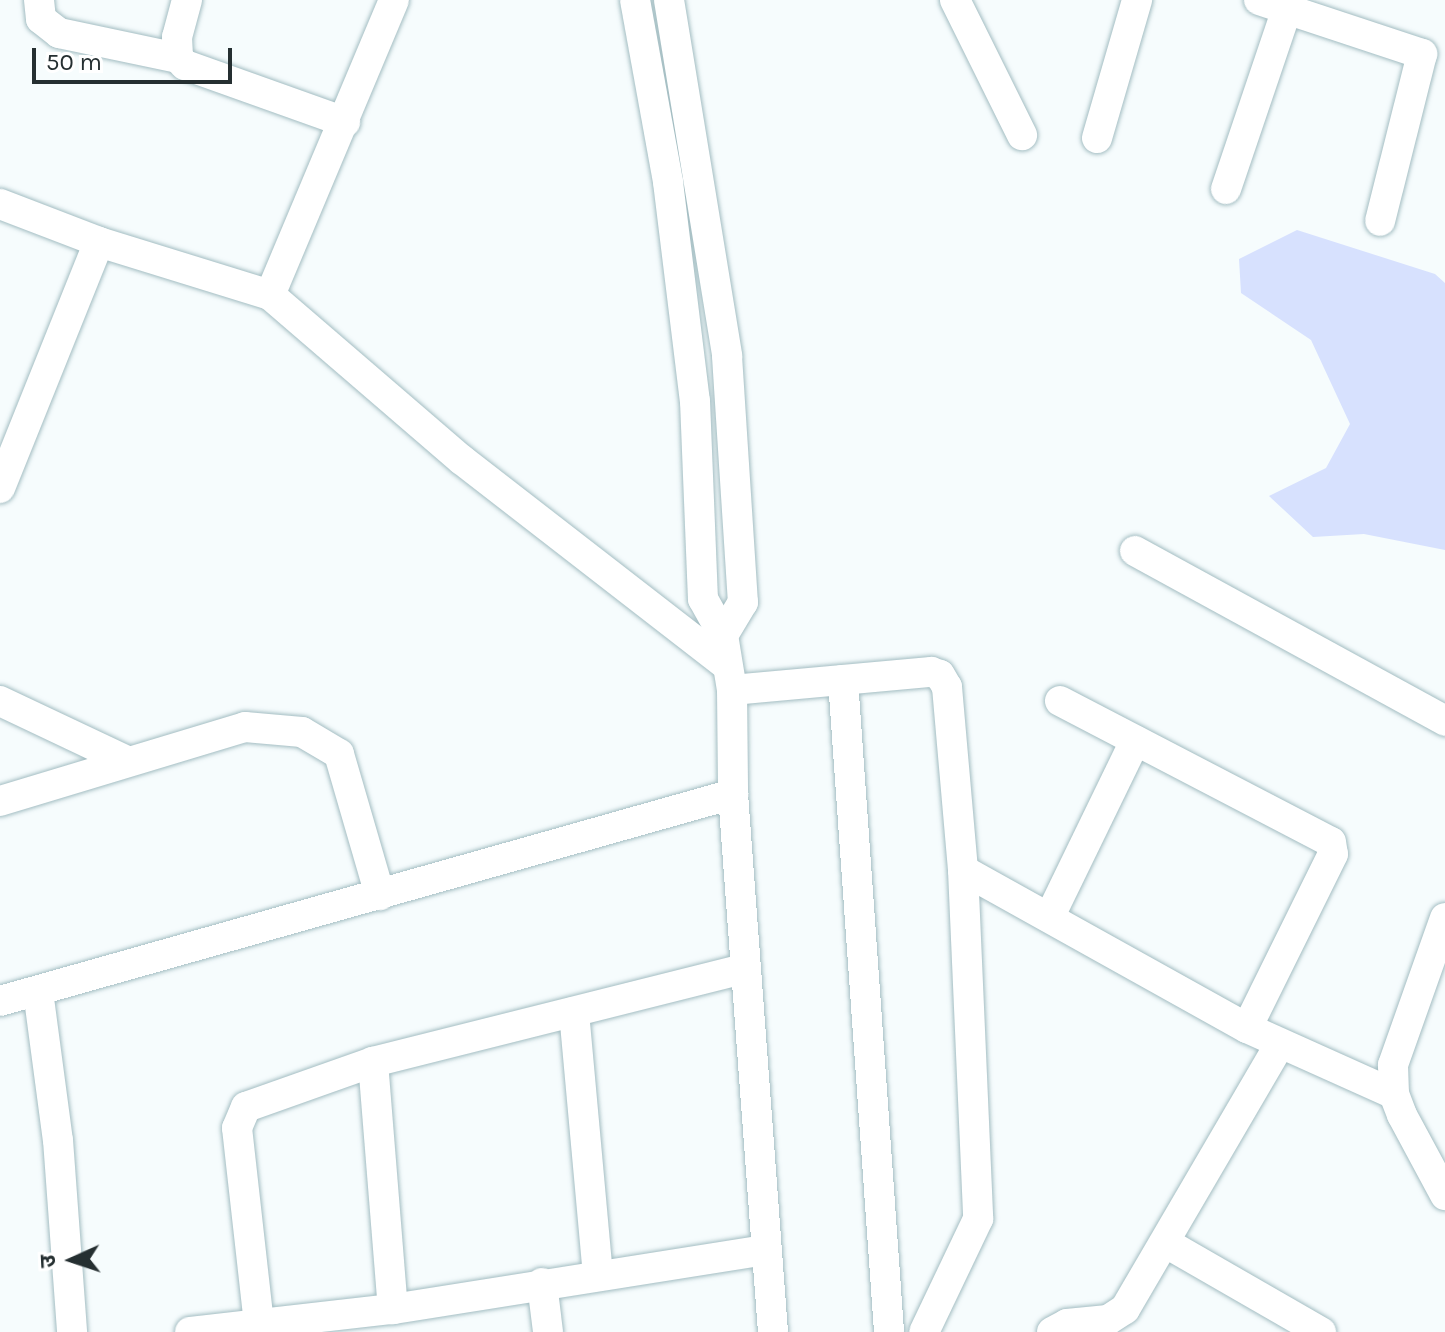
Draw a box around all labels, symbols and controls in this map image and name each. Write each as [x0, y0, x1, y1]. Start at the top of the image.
scale bar [36, 32, 236, 82]
text: 50 m [46, 48, 102, 76]
north arrow [32, 1220, 112, 1300]
text: उ [35, 1254, 61, 1268]

